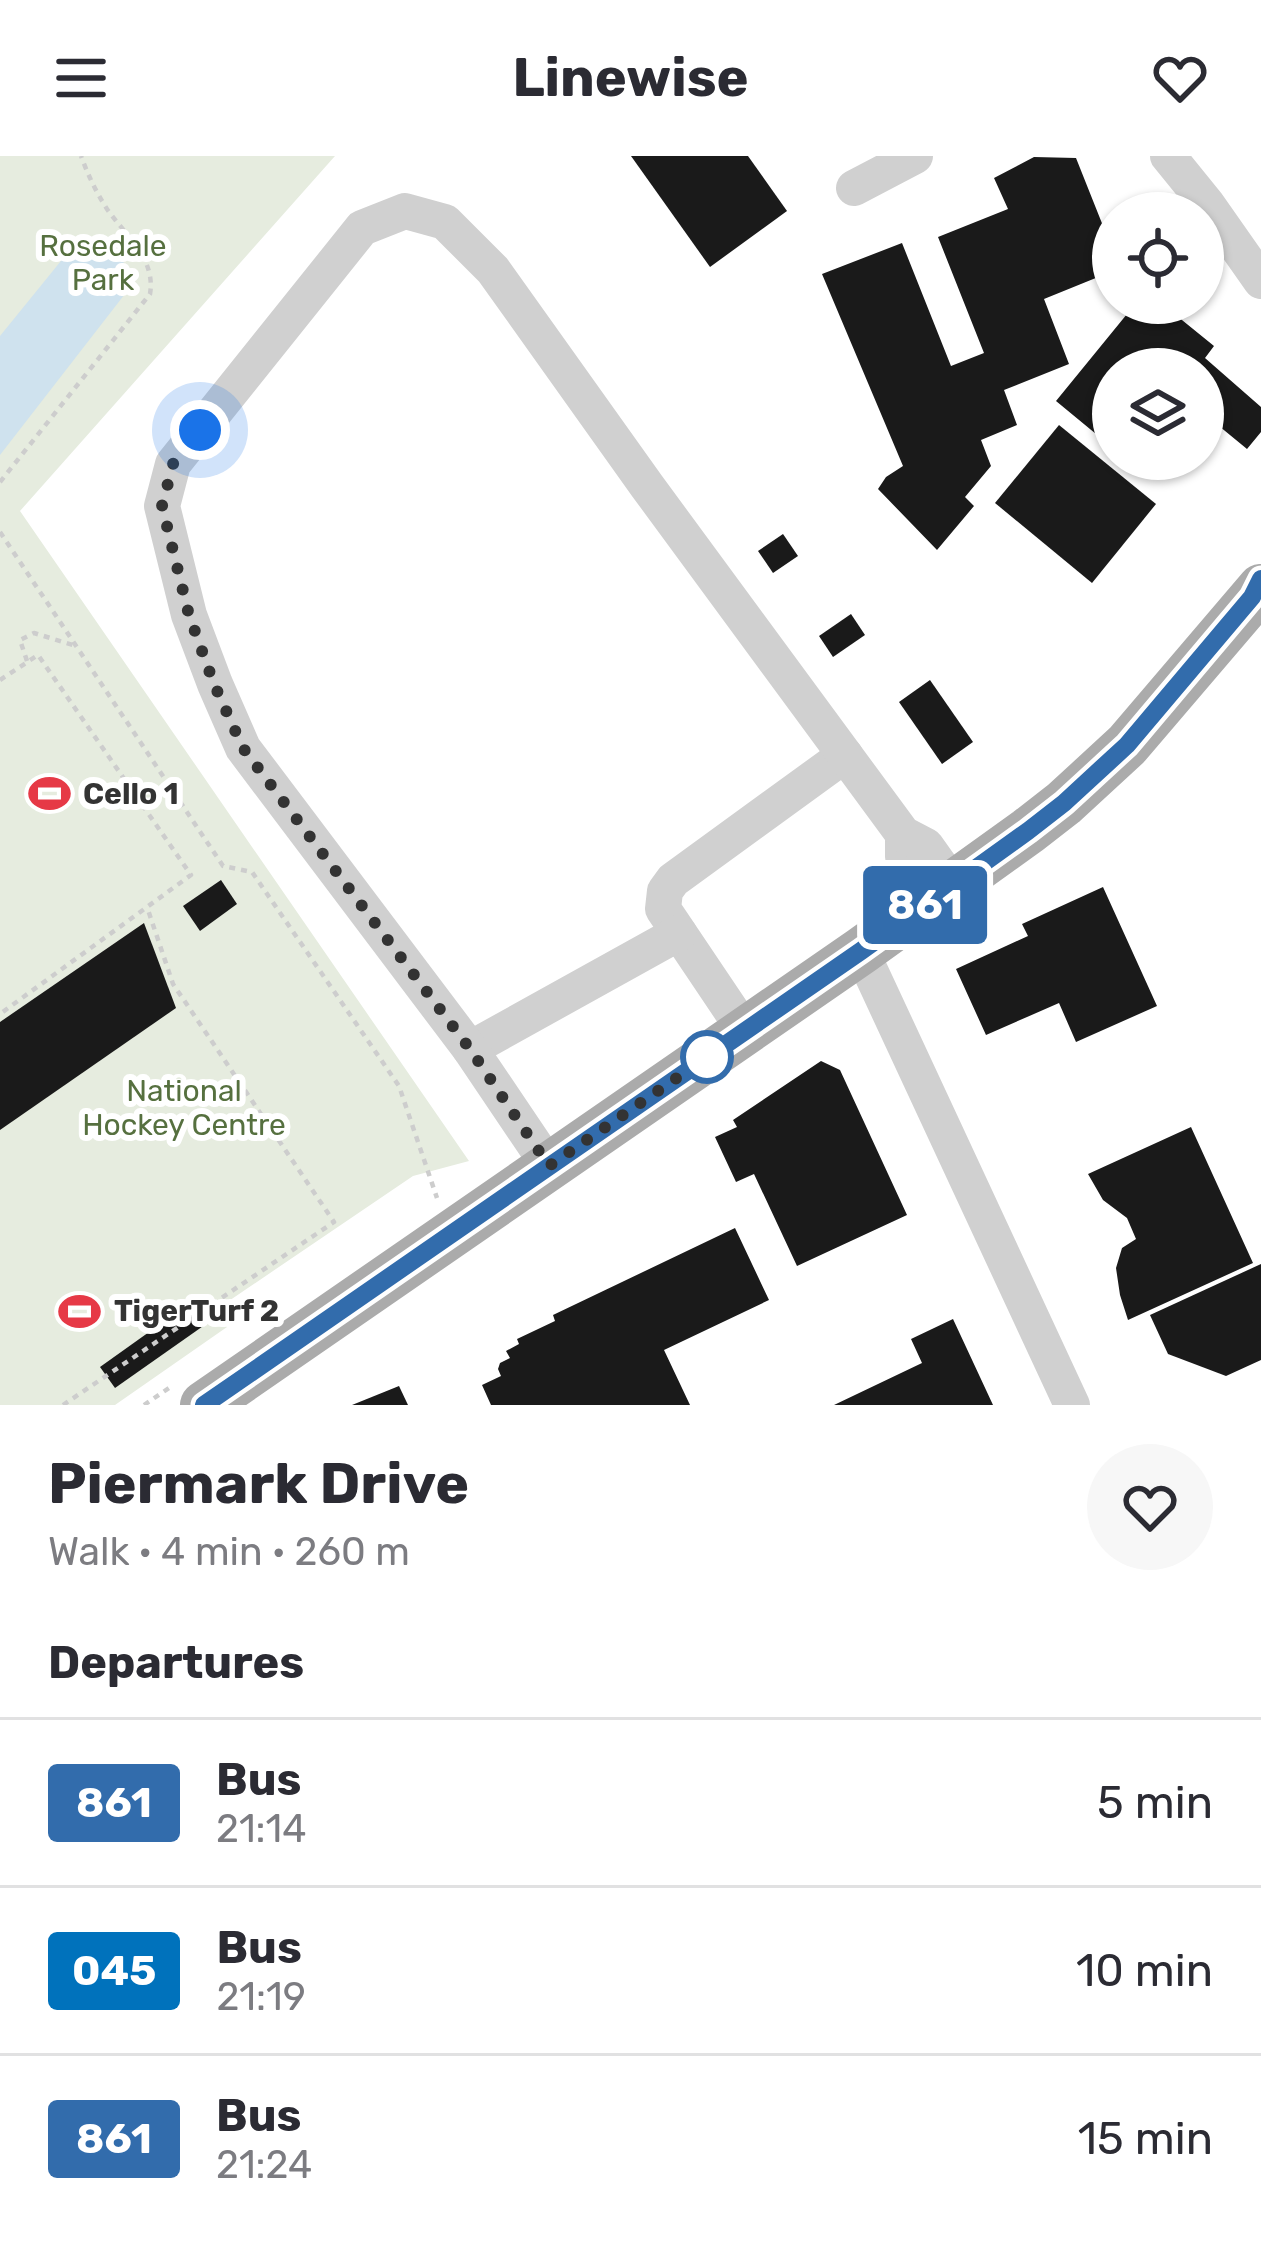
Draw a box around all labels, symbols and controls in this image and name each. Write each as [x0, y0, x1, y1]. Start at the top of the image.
icon: menu [48, 45, 114, 111]
icon: heart [1147, 45, 1213, 111]
text: Linewise [512, 46, 749, 110]
map controls [1092, 192, 1224, 480]
button: locate [1092, 192, 1224, 324]
park label: Rosedale Park [39, 228, 167, 298]
button: layers [1092, 348, 1224, 480]
your location [170, 400, 230, 460]
sports icon: Cello 1 [26, 771, 72, 817]
place label: Cello 1 [83, 776, 179, 812]
line badge: 861 [856, 866, 994, 944]
text: 861 [887, 880, 963, 930]
unlabelled marker [682, 1032, 732, 1082]
park label: National Hockey Centre [82, 1073, 286, 1143]
sports icon: TigerTurf 2 [57, 1288, 103, 1334]
place label: TigerTurf 2 [114, 1293, 279, 1329]
button: heart [1087, 1444, 1213, 1570]
text: Piermark Drive [48, 1450, 469, 1517]
text: Walk · 4 min · 260 m [48, 1529, 410, 1575]
text: Departures [48, 1636, 304, 1689]
text: Bus [216, 1753, 301, 1806]
text: 5 min [1097, 1776, 1213, 1829]
text: 861 [76, 1778, 152, 1828]
text: 21:14 [216, 1806, 306, 1852]
text: Bus [216, 1921, 302, 1974]
text: 10 min [1076, 1944, 1213, 1997]
text: 045 [72, 1946, 156, 1996]
text: 21:19 [216, 1974, 306, 2020]
text: Bus [216, 2089, 301, 2142]
text: 15 min [1078, 2112, 1213, 2165]
text: 861 [76, 2114, 152, 2164]
text: 21:24 [216, 2142, 312, 2188]

